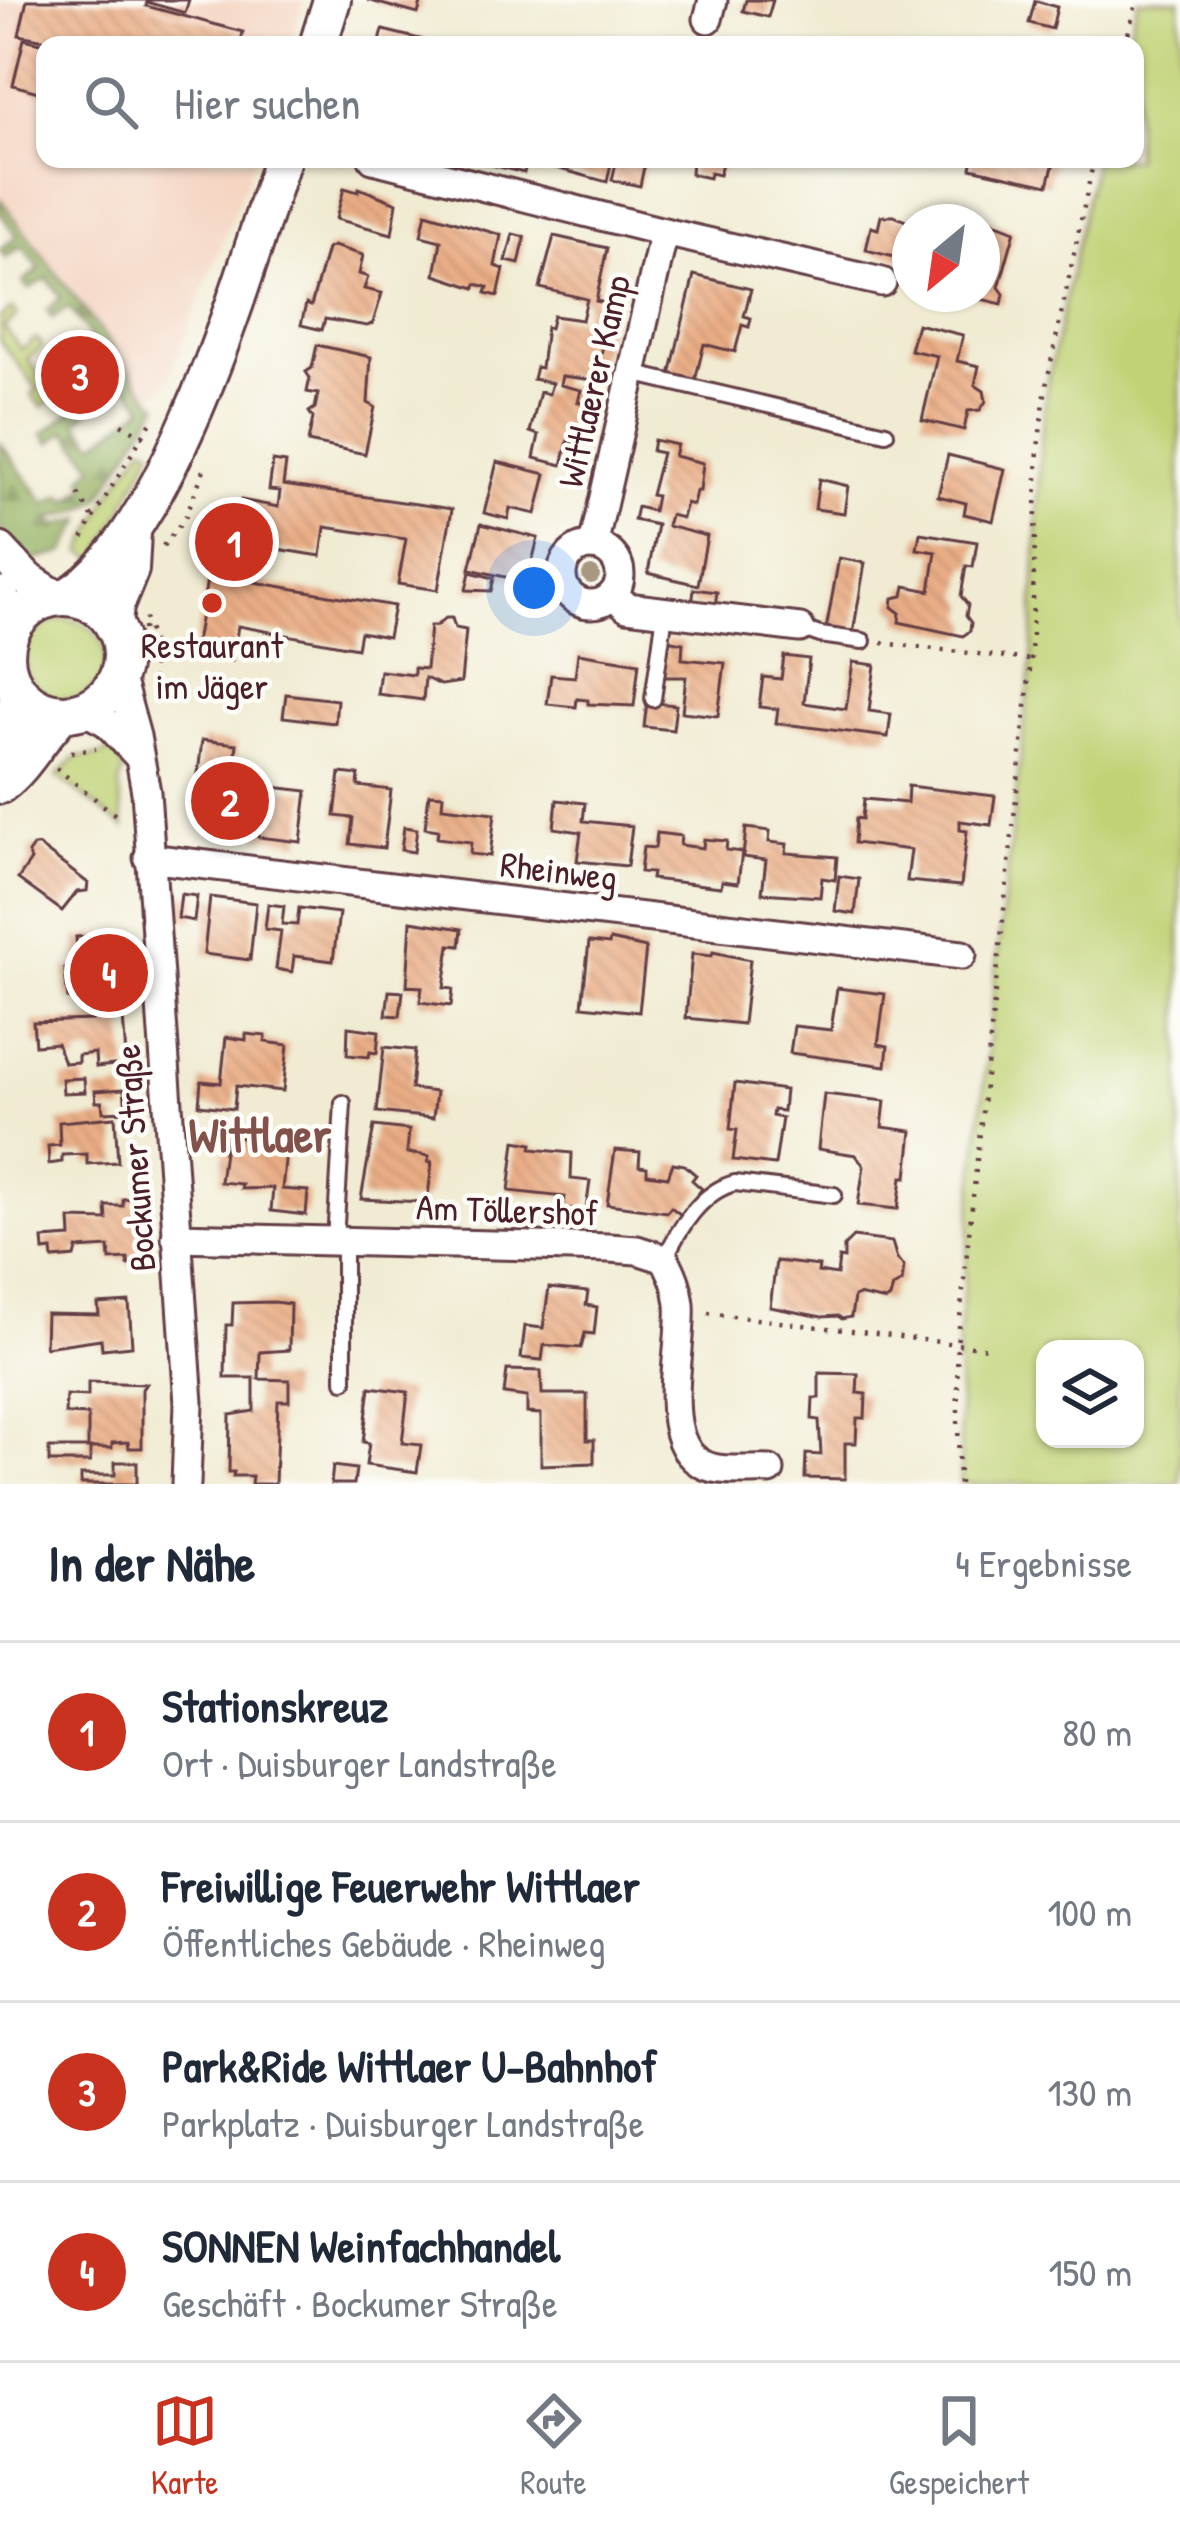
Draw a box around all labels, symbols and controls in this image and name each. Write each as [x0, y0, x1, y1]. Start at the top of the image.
search box [36, 36, 1144, 168]
icon: search [78, 69, 144, 135]
text: Hier suchen [174, 72, 361, 133]
north arrow [892, 204, 1000, 312]
street label: Wittlaerer Kamp [545, 270, 641, 492]
pin: 3 [41, 330, 119, 420]
pin: 1 [195, 497, 273, 587]
your location [504, 558, 564, 618]
marker: Restaurant im Jäger [199, 590, 225, 616]
place label: Restaurant im Jäger [141, 620, 284, 710]
pin: 2 [191, 756, 269, 846]
street label: Rheinweg [498, 839, 620, 901]
pin: 4 [70, 928, 148, 1018]
street label: Bockumer Straße [102, 1043, 166, 1273]
district label: Wittlaer [189, 1102, 332, 1167]
street label: Am Töllershof [415, 1181, 599, 1237]
map controls [1036, 1340, 1144, 1448]
button: layers [1036, 1340, 1144, 1448]
text: In der Nähe [48, 1528, 255, 1597]
text: 4 Ergebnisse [955, 1536, 1132, 1589]
text: Stationskreuz [162, 1675, 388, 1736]
text: 1 [80, 1705, 94, 1758]
text: 80 m [1062, 1705, 1132, 1758]
text: Ort · Duisburger Landstraße [162, 1736, 557, 1789]
text: Freiwillige Feuerwehr Wittlaer [162, 1855, 640, 1916]
text: 2 [78, 1885, 96, 1938]
text: 100 m [1047, 1885, 1132, 1938]
text: Öffentliches Gebäude · Rheinweg [162, 1916, 605, 1969]
text: Park&Ride Wittlaer U-Bahnhof [162, 2035, 657, 2096]
text: 3 [78, 2065, 96, 2118]
text: 130 m [1047, 2065, 1132, 2118]
text: Parkplatz · Duisburger Landstraße [162, 2096, 644, 2149]
text: SONNEN Weinfachhandel [162, 2215, 560, 2276]
text: 4 [80, 2245, 94, 2298]
text: 150 m [1048, 2245, 1132, 2298]
text: Geschäft · Bockumer Straße [162, 2276, 557, 2329]
tab: Karte [151, 2388, 218, 2504]
tab: Route [521, 2388, 587, 2504]
tab: Gespeichert [889, 2388, 1029, 2504]

